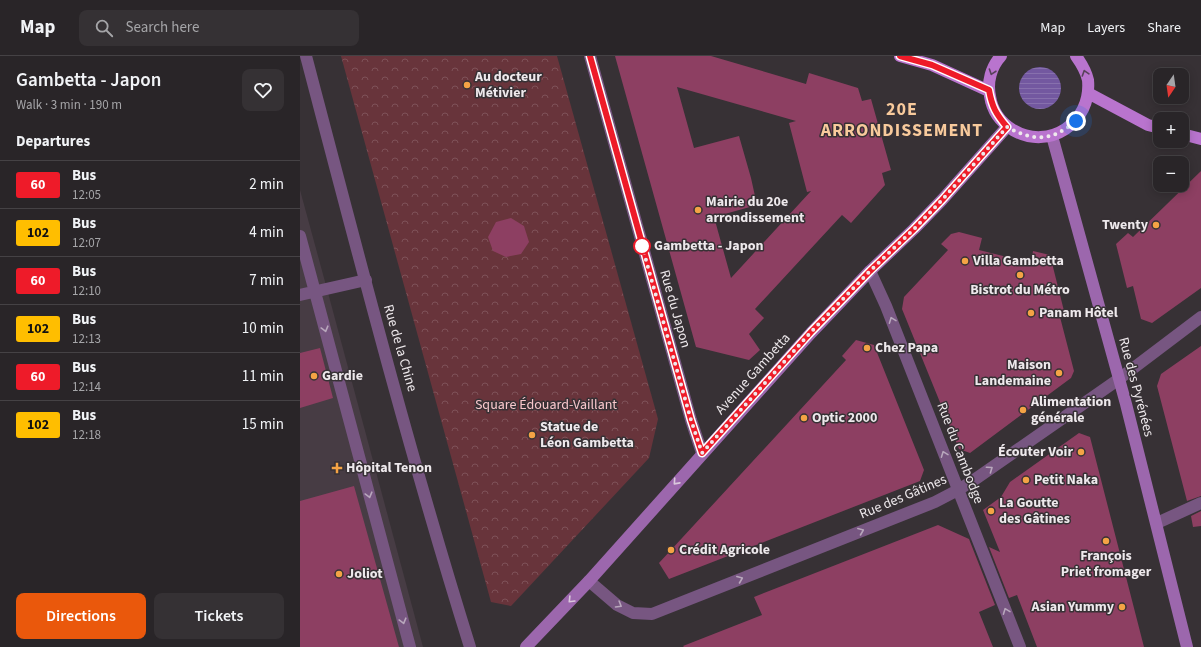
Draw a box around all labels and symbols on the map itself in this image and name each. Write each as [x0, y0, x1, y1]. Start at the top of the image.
place label: Au docteur Métivier [474, 67, 542, 103]
north arrow [1153, 68, 1189, 104]
one-way arrow [988, 69, 997, 76]
one-way arrow [1082, 70, 1090, 77]
marker: Au docteur Métivier [462, 80, 472, 90]
district label: 20E ARRONDISSEMENT [820, 97, 983, 143]
your location [1066, 111, 1086, 131]
place label: Mairie du 20e arrondissement [706, 192, 805, 228]
marker: Mairie du 20e arrondissement [693, 205, 703, 215]
place label: Twenty [1102, 215, 1149, 235]
marker: Twenty [1151, 220, 1161, 230]
place label: Gambetta - Japon [654, 236, 764, 256]
marker: Gambetta - Japon [633, 237, 651, 255]
place label: Villa Gambetta [972, 251, 1064, 271]
marker: Villa Gambetta [960, 256, 970, 266]
street label: Rue du Japon [654, 268, 696, 350]
marker: Bistrot du Métro [1015, 270, 1025, 280]
place label: Bistrot du Métro [970, 280, 1070, 300]
street label: Rue de la Chine [378, 302, 422, 394]
place label: Panam Hôtel [1039, 303, 1118, 323]
marker: Panam Hôtel [1026, 308, 1036, 318]
one-way arrow [888, 316, 896, 323]
one-way arrow [320, 326, 329, 333]
street label: Avenue Gambetta [711, 329, 795, 419]
street label: Rue des Pyrénées [1113, 335, 1159, 439]
place label: Chez Papa [875, 338, 938, 358]
marker: Chez Papa [862, 343, 872, 353]
place label: Maison Landemaine [975, 355, 1051, 391]
place label: Gardie [322, 366, 363, 386]
marker: Maison Landemaine [1054, 368, 1064, 378]
marker: Gardie [309, 371, 319, 381]
place label: Alimentation générale [1030, 392, 1111, 428]
park label: Square Édouard-Vaillant [475, 395, 617, 415]
street label: Rue du Cambodge [931, 399, 989, 507]
marker: Alimentation générale [1018, 405, 1028, 415]
place label: Optic 2000 [812, 408, 877, 428]
marker: Optic 2000 [799, 413, 809, 423]
place label: Statue de Léon Gambetta [540, 417, 634, 453]
marker: Statue de Léon Gambetta [527, 430, 537, 440]
place label: Écouter Voir [998, 442, 1073, 462]
marker: Écouter Voir [1076, 447, 1086, 457]
one-way arrow [941, 451, 949, 458]
place label: Hôpital Tenon [346, 458, 432, 478]
marker: Hôpital Tenon [331, 462, 343, 474]
one-way arrow [986, 466, 993, 474]
street label: Rue des Gâtines [856, 470, 950, 524]
place label: Petit Naka [1034, 470, 1098, 490]
marker: Petit Naka [1021, 475, 1031, 485]
one-way arrow [674, 478, 681, 485]
one-way arrow [365, 492, 373, 499]
place label: La Goutte des Gâtines [999, 493, 1070, 529]
marker: La Goutte des Gâtines [986, 506, 996, 516]
one-way arrow [857, 528, 864, 536]
marker: François Priet fromager [1101, 536, 1111, 546]
place label: Crédit Agricole [679, 540, 770, 560]
marker: Crédit Agricole [666, 545, 676, 555]
place label: François Priet fromager [1061, 546, 1152, 582]
place label: Joliot [347, 564, 383, 584]
marker: Joliot [334, 569, 344, 579]
one-way arrow [737, 576, 744, 584]
one-way arrow [568, 595, 575, 603]
place label: Asian Yummy [1030, 597, 1115, 617]
one-way arrow [615, 601, 622, 608]
marker: Asian Yummy [1117, 602, 1127, 612]
one-way arrow [1002, 607, 1010, 614]
one-way arrow [398, 617, 407, 624]

